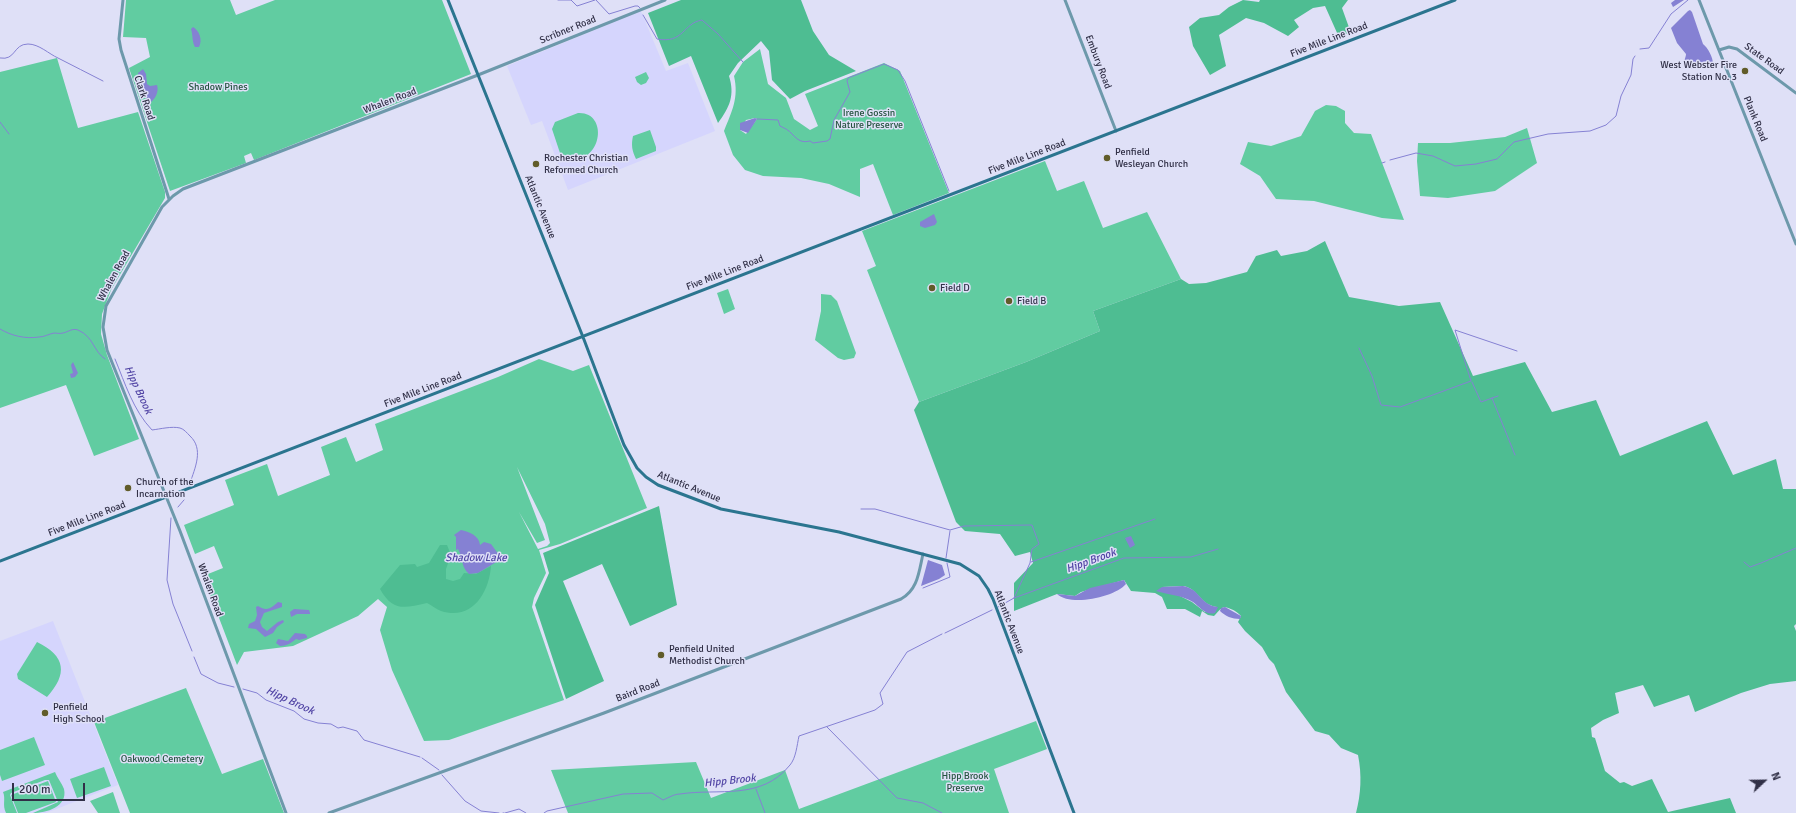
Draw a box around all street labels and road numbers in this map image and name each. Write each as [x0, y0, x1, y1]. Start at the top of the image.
street label: Scribner Road [538, 13, 598, 47]
street label: Five Mile Line Road [1289, 20, 1369, 60]
street label: Embury Road [1082, 33, 1114, 91]
street label: State Road [1742, 41, 1786, 77]
street label: Clark Road [131, 74, 157, 122]
street label: Whalen Road [362, 85, 418, 117]
street label: Plank Road [1740, 95, 1770, 143]
street label: Five Mile Line Road [987, 137, 1067, 177]
street label: Atlantic Avenue [522, 174, 558, 240]
street label: Whalen Road [95, 249, 133, 303]
street label: Five Mile Line Road [685, 253, 765, 293]
street label: Five Mile Line Road [383, 370, 463, 410]
street label: Atlantic Avenue [656, 469, 722, 505]
street label: Five Mile Line Road [47, 499, 127, 539]
street label: Whalen Road [195, 562, 225, 618]
street label: Atlantic Avenue [991, 588, 1027, 656]
street label: Baird Road [614, 677, 662, 705]

